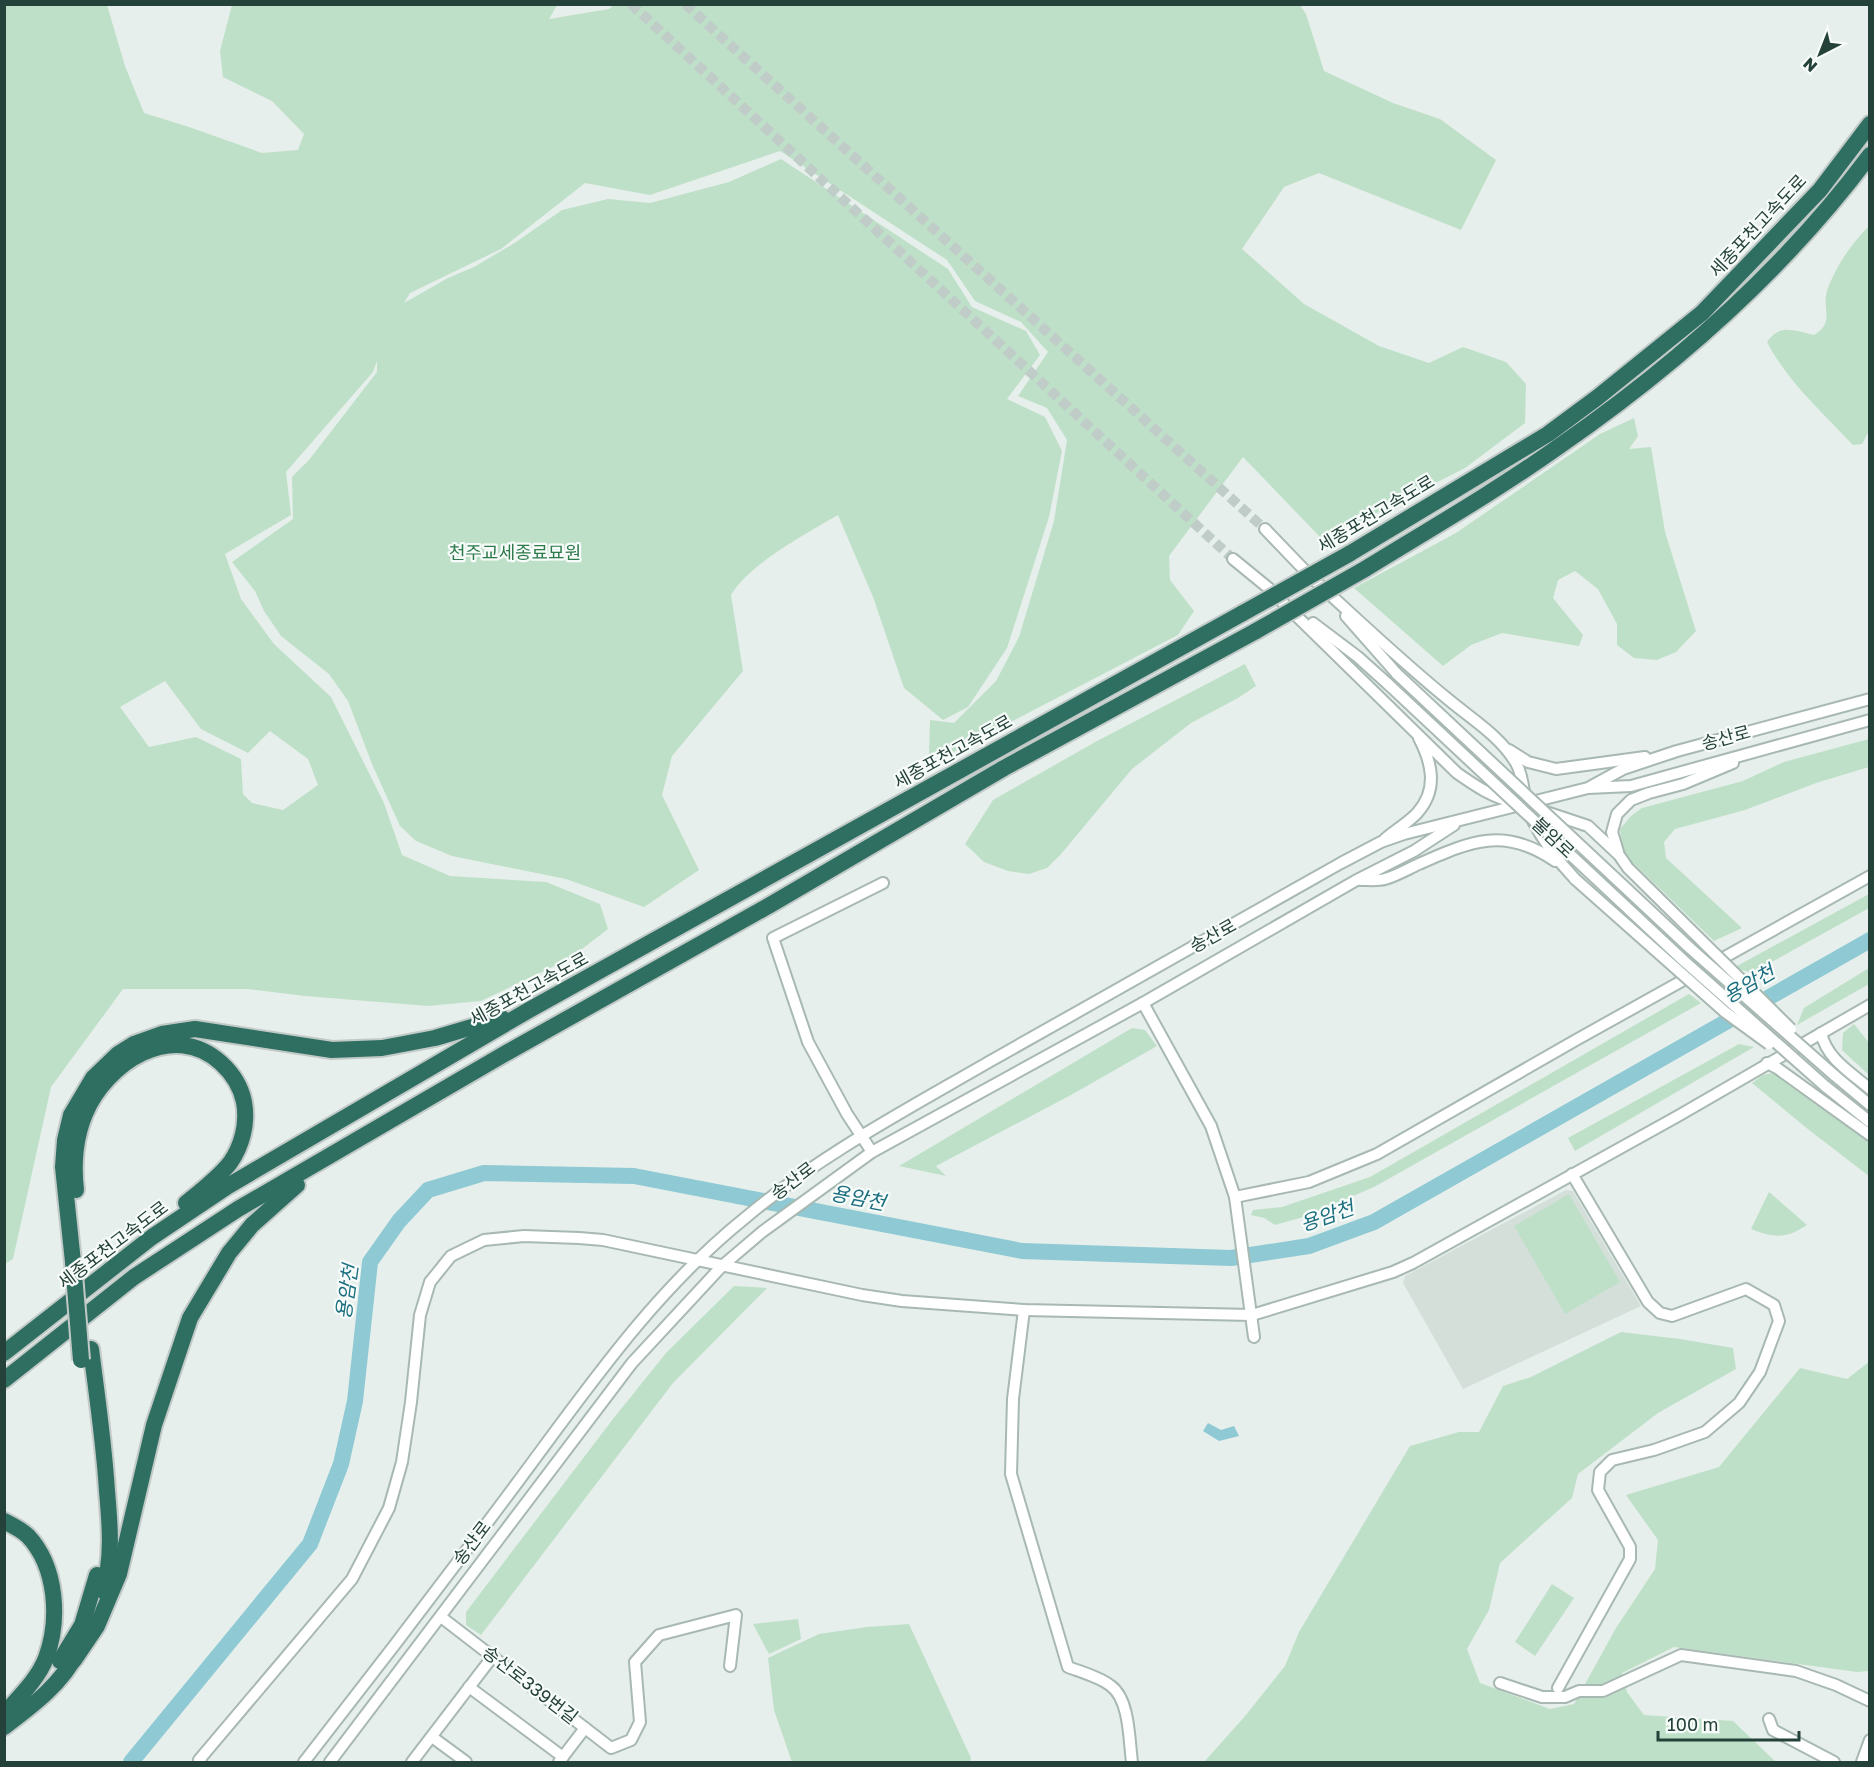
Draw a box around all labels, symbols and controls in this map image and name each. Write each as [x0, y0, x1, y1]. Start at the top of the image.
north arrow [1790, 24, 1850, 84]
text: N [1799, 54, 1821, 77]
street label: 세종포천고속도로 [1704, 169, 1810, 281]
street label: 세종포천고속도로 [1313, 470, 1438, 557]
park label: 천주교세종료묘원 [449, 541, 581, 563]
street label: 세종포천고속도로 [889, 709, 1016, 793]
street label: 송산로 [1699, 720, 1753, 754]
street label: 불암로 [1528, 812, 1579, 862]
street label: 송산로 [1185, 913, 1240, 957]
street label: 세종포천고속도로 [465, 946, 592, 1030]
water label: 용암천 [1719, 958, 1781, 1007]
street label: 송산로 [766, 1156, 819, 1204]
water label: 용암천 [829, 1180, 890, 1215]
water label: 용암천 [1297, 1194, 1359, 1235]
street label: 세종포천고속도로 [53, 1196, 172, 1293]
water label: 용암천 [330, 1260, 362, 1321]
street label: 송산로 [447, 1516, 495, 1569]
street label: 송산로339번길 [479, 1640, 583, 1728]
scale bar [1658, 1704, 1799, 1742]
text: 100 m [1667, 1713, 1718, 1735]

